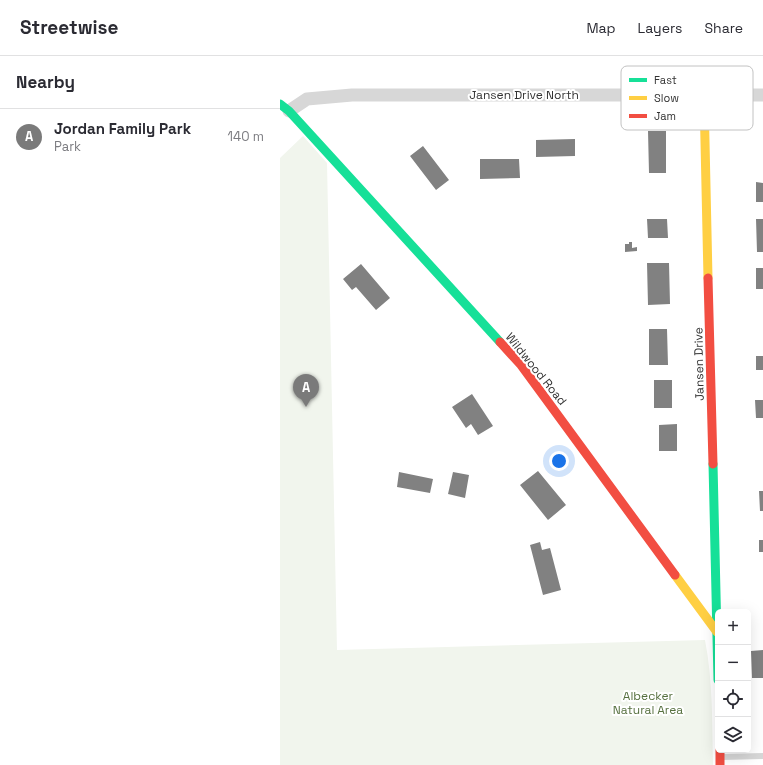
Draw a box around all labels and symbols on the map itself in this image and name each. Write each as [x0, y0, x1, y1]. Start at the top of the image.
legend [621, 66, 753, 130]
text: Fast [654, 73, 677, 87]
street label: Jansen Drive North [469, 87, 579, 103]
text: Slow [654, 91, 679, 105]
text: Jam [654, 109, 676, 123]
street label: Jansen Drive [690, 327, 708, 401]
street label: Wildwood Road [502, 329, 570, 409]
pin: A [293, 374, 319, 407]
your location [549, 451, 569, 471]
park label: Albecker Natural Area [613, 688, 683, 718]

